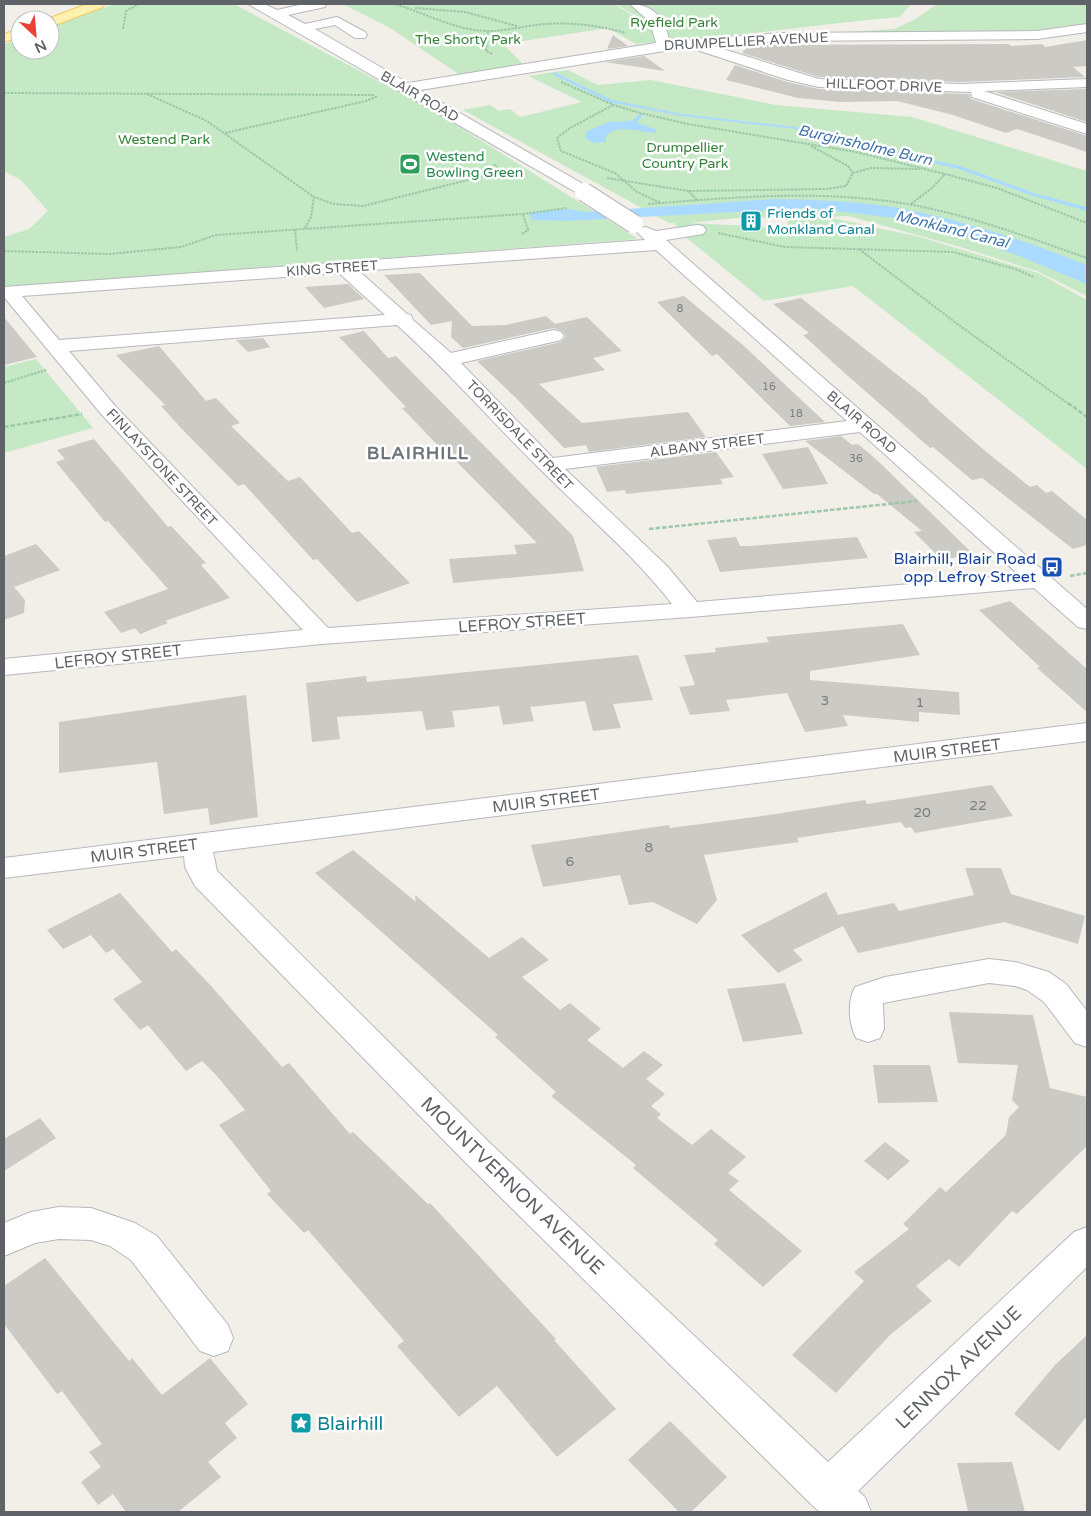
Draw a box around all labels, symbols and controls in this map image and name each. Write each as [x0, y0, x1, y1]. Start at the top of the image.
north arrow [10, 10, 60, 60]
park label: Ryefield Park [630, 14, 718, 31]
street label: DRUMPELLIER AVENUE [663, 29, 829, 54]
park label: The Shorty Park [415, 31, 521, 48]
text: N [32, 36, 49, 56]
street label: BLAIR ROAD [378, 67, 462, 126]
street label: HILLFOOT DRIVE [825, 75, 943, 96]
water label: Burginsholme Burn [796, 121, 935, 169]
park label: Westend Park [118, 131, 210, 148]
park label: Drumpellier Country Park [642, 139, 729, 172]
place label: Westend Bowling Green [426, 148, 523, 181]
sports icon: Westend Bowling Green [398, 152, 422, 176]
place label: Friends of Monkland Canal [767, 205, 875, 238]
water label: Monkland Canal [894, 206, 1012, 252]
building icon: Friends of Monkland Canal [739, 209, 763, 233]
street label: KING STREET [286, 257, 379, 280]
house number: 8 [677, 302, 684, 315]
street label: TORRISDALE STREET [463, 377, 577, 494]
house number: 16 [762, 380, 776, 393]
street label: BLAIR ROAD [823, 387, 900, 458]
street label: FINLAYSTONE STREET [103, 405, 221, 530]
house number: 18 [789, 407, 803, 420]
street label: ALBANY STREET [649, 430, 766, 461]
district label: BLAIRHILL [367, 442, 469, 464]
house number: 36 [849, 452, 863, 465]
place label: Blairhill, Blair Road opp Lefroy Street [893, 549, 1036, 587]
bus stop icon: Blairhill, Blair Road opp Lefroy Street [1040, 555, 1064, 579]
street label: LEFROY STREET [458, 609, 587, 637]
street label: LEFROY STREET [53, 640, 183, 674]
house number: 3 [821, 692, 829, 709]
house number: 1 [916, 694, 924, 711]
street label: MUIR STREET [892, 734, 1002, 768]
street label: MUIR STREET [491, 784, 601, 818]
house number: 22 [969, 797, 987, 814]
house number: 20 [913, 804, 931, 821]
street label: MUIR STREET [89, 834, 199, 868]
house number: 8 [645, 839, 654, 856]
house number: 6 [566, 853, 575, 870]
street label: MOUNTVERNON AVENUE [416, 1092, 608, 1279]
street label: LENNOX AVENUE [891, 1302, 1026, 1433]
place icon: Blairhill [289, 1411, 313, 1435]
place label: Blairhill [317, 1413, 383, 1435]

